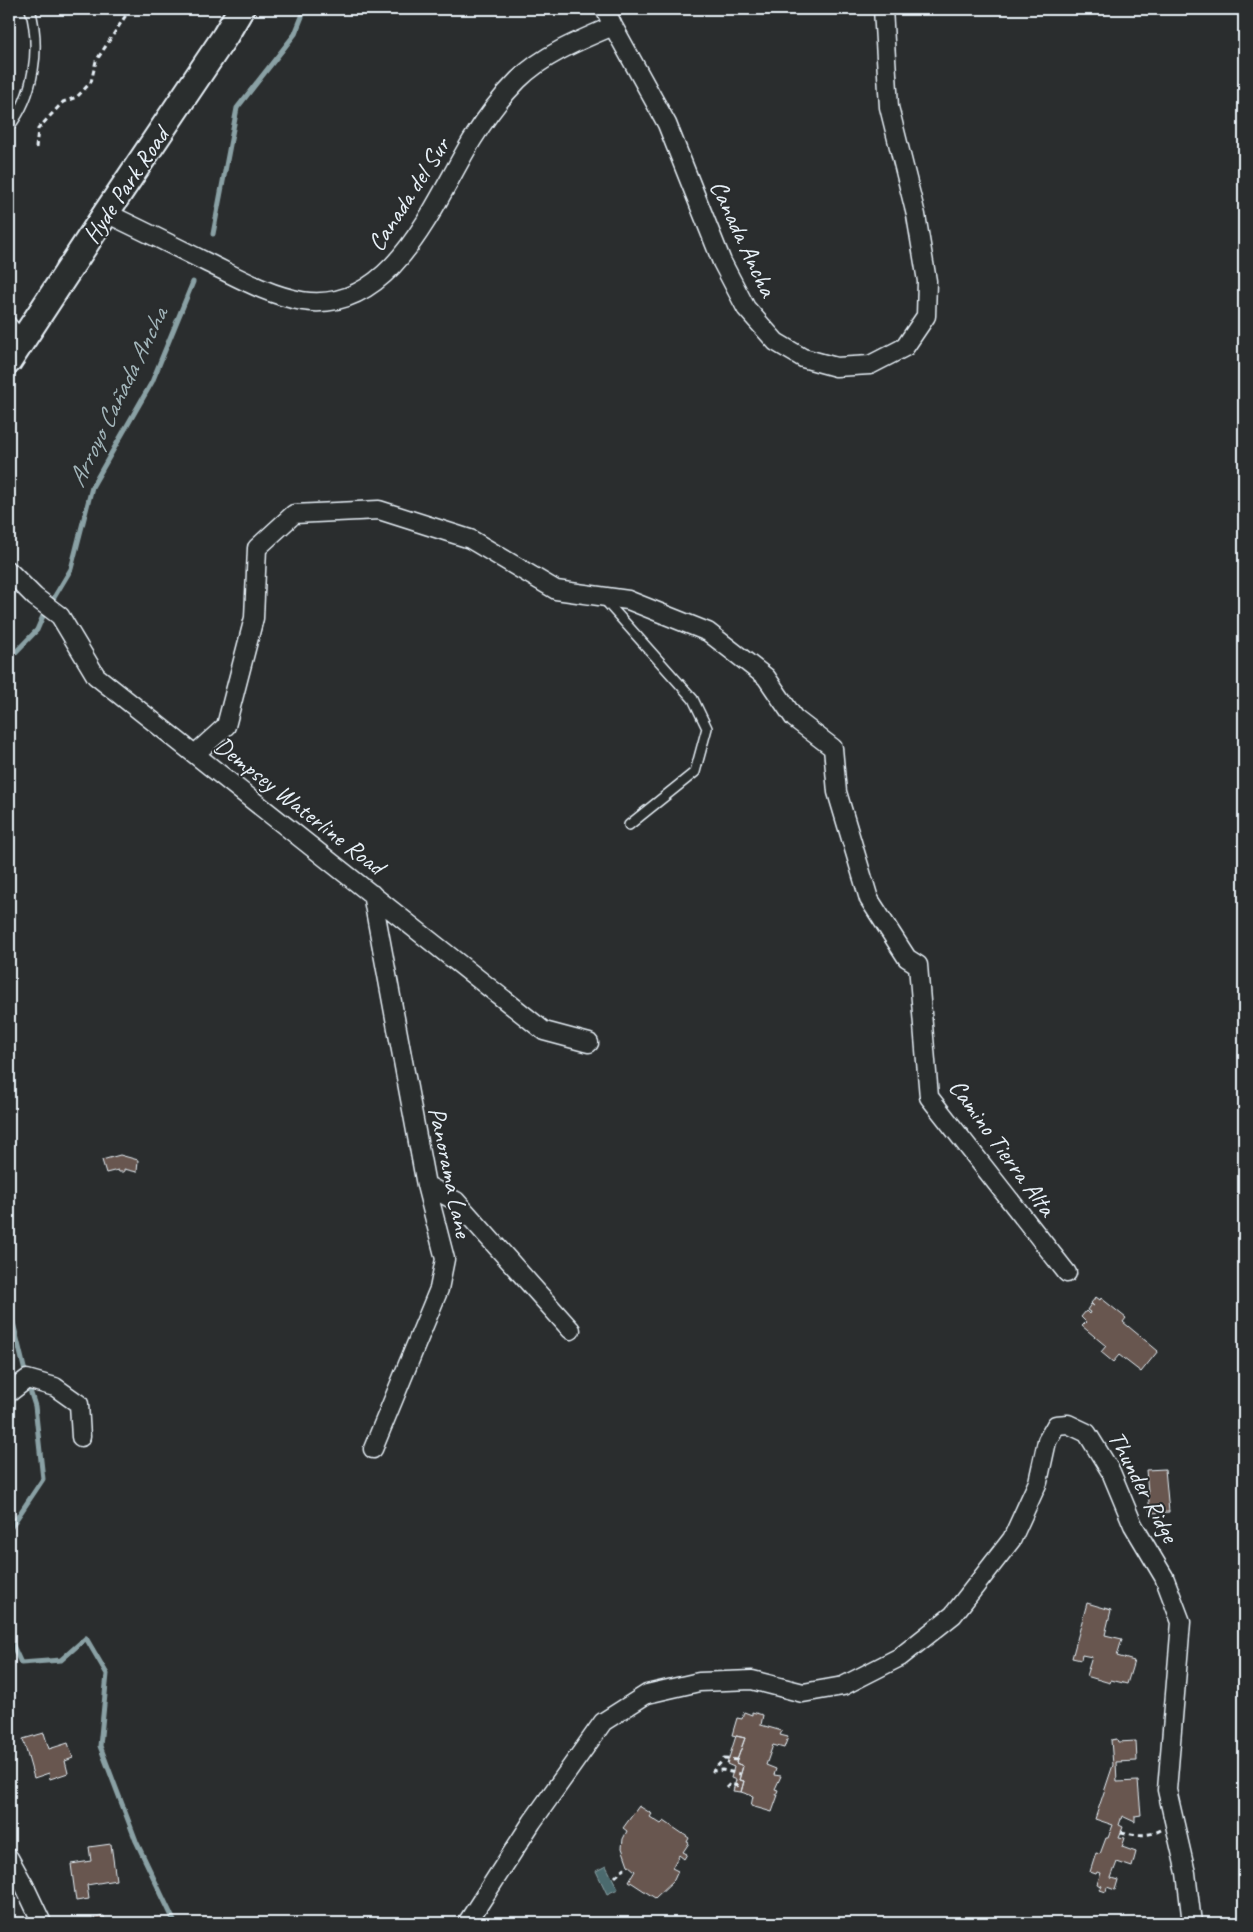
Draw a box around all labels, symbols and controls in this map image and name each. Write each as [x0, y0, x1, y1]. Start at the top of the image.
street label: Hyde Park Road [75, 118, 179, 250]
street label: Canada del Sur [360, 130, 458, 257]
street label: Canada Ancha [702, 175, 785, 304]
water label: Arroyo Cañada Ancha [60, 299, 177, 492]
street label: Dempsey Waterline Road [208, 729, 393, 884]
street label: Camino Tierra Alta [942, 1073, 1064, 1224]
street label: Panorama Lane [421, 1104, 480, 1242]
street label: Thunder Ridge [1100, 1425, 1187, 1549]

